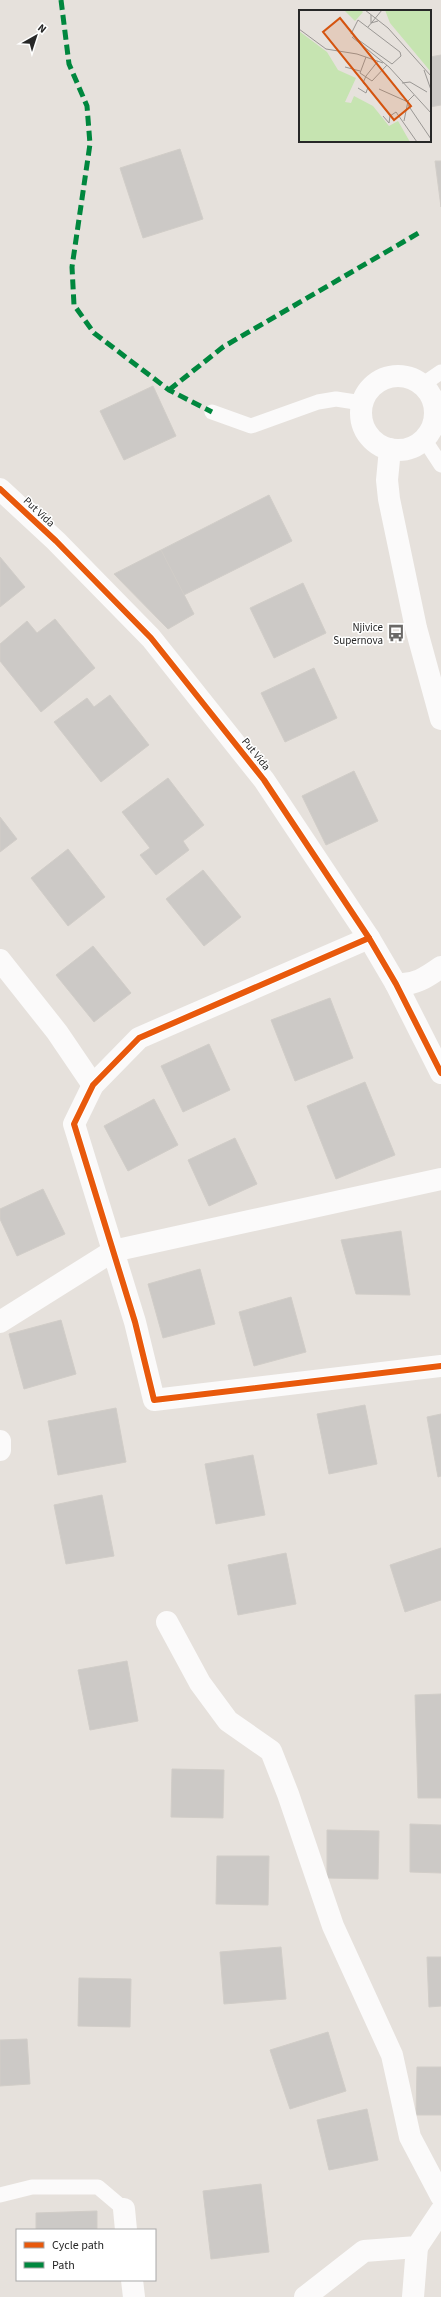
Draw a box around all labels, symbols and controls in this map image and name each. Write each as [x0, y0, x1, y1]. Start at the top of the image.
inset map [299, 10, 431, 142]
north arrow [16, 16, 56, 56]
text: N [34, 20, 50, 37]
street label: Put Vida [20, 494, 58, 530]
place label: Njivice Supernova [333, 620, 384, 648]
bus stop icon: Njivice Supernova [386, 623, 406, 643]
street label: Put Vida [238, 734, 274, 774]
legend [16, 2229, 156, 2281]
text: Cycle path [52, 2237, 104, 2254]
text: Path [52, 2257, 75, 2274]

